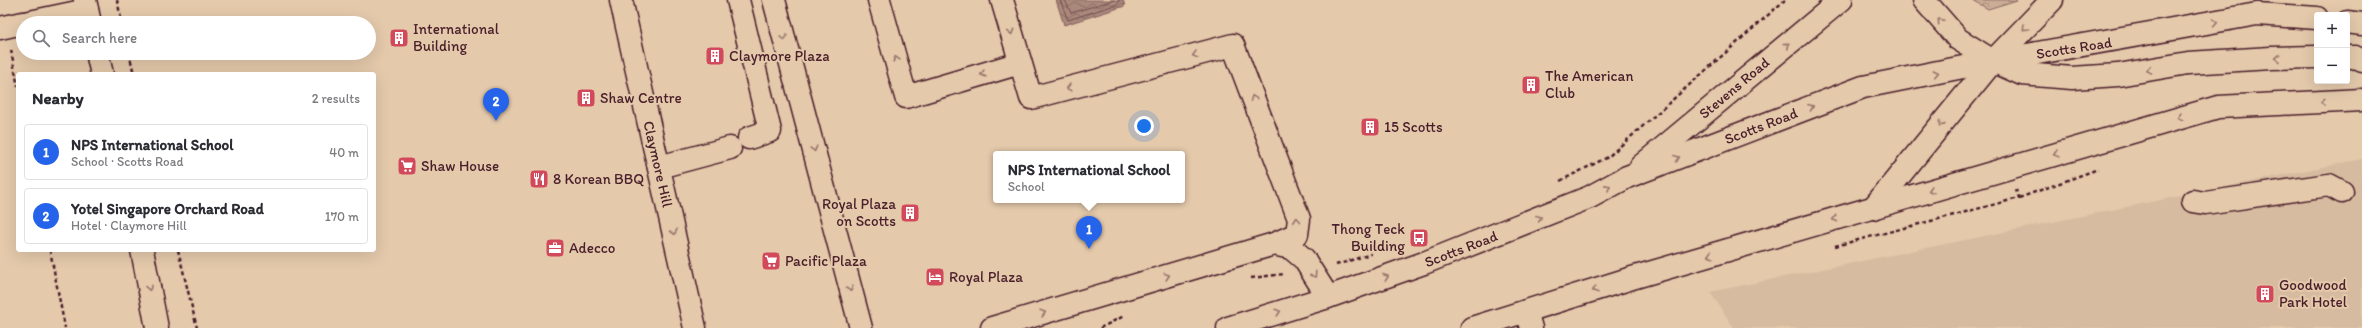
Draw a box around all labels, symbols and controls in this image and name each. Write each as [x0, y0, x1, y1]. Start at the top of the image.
map controls [2314, 12, 2350, 84]
button: + [2314, 12, 2350, 48]
search box [16, 16, 376, 60]
one-way arrow [1938, 18, 1945, 25]
one-way arrow [2212, 18, 2218, 26]
place label: International Building [413, 20, 500, 55]
one-way arrow [2022, 23, 2030, 31]
icon: search [30, 27, 52, 49]
building icon: International Building [388, 27, 410, 49]
one-way arrow [1006, 28, 1015, 35]
text: Search here [62, 29, 137, 47]
street label: Scotts Road [2035, 33, 2113, 63]
one-way arrow [779, 34, 788, 41]
one-way arrow [1782, 43, 1790, 50]
building icon: Claymore Plaza [704, 45, 726, 67]
place label: Claymore Plaza [729, 47, 830, 65]
button: − [2314, 48, 2350, 84]
one-way arrow [1192, 50, 1198, 58]
street label: Stevens Road [1695, 53, 1773, 123]
one-way arrow [2275, 54, 2281, 62]
one-way arrow [892, 56, 901, 63]
one-way arrow [2146, 65, 2152, 74]
place label: The American Club [1545, 67, 1633, 102]
one-way arrow [979, 69, 986, 78]
one-way arrow [1933, 69, 1940, 77]
building icon: The American Club [1520, 74, 1542, 96]
one-way arrow [1066, 83, 1073, 92]
building icon: Shaw Centre [575, 87, 597, 109]
text: Nearby [32, 88, 84, 108]
pin: 2 [483, 88, 509, 121]
place label: Shaw Centre [600, 89, 682, 107]
text: 2 results [312, 91, 360, 106]
one-way arrow [1249, 95, 1257, 102]
one-way arrow [2320, 97, 2326, 106]
one-way arrow [1808, 103, 1815, 111]
street label: Scotts Road [1722, 104, 1800, 148]
one-way arrow [2177, 112, 2183, 120]
your location [1134, 116, 1154, 136]
building icon: 15 Scotts [1359, 116, 1381, 138]
place label: 15 Scotts [1384, 118, 1443, 136]
street label: Claymore Hill [639, 119, 677, 210]
one-way arrow [1939, 119, 1946, 126]
text: NPS International School [71, 136, 234, 154]
text: 1 [43, 145, 49, 160]
text: 40 m [329, 145, 359, 160]
one-way arrow [809, 146, 817, 153]
one-way arrow [2052, 149, 2059, 158]
popup [993, 151, 1185, 203]
text: School · Scotts Road [71, 154, 183, 169]
one-way arrow [1673, 154, 1680, 163]
supermarket icon: Shaw House [396, 155, 418, 177]
place label: Shaw House [421, 157, 499, 175]
text: NPS International School [1008, 161, 1170, 179]
restaurant icon: 8 Korean BBQ [528, 168, 550, 190]
place label: 8 Korean BBQ [553, 170, 644, 188]
text: School [1008, 179, 1045, 194]
one-way arrow [1604, 184, 1612, 192]
one-way arrow [1928, 185, 1935, 194]
place label: Royal Plaza on Scotts [822, 195, 896, 230]
text: Yotel Singapore Orchard Road [71, 200, 264, 218]
building icon: Royal Plaza on Scotts [899, 202, 921, 224]
text: 2 [43, 209, 49, 224]
text: 170 m [325, 209, 359, 224]
one-way arrow [1832, 214, 1839, 223]
one-way arrow [1534, 215, 1542, 223]
pin: 1 [1076, 216, 1102, 249]
one-way arrow [1293, 217, 1302, 223]
text: Hotel · Claymore Hill [71, 218, 187, 233]
place label: Thong Teck Building [1332, 220, 1405, 255]
bus stop icon: Thong Teck Building [1408, 227, 1430, 249]
street label: Scotts Road [1422, 227, 1500, 271]
one-way arrow [669, 229, 677, 235]
office icon: Adecco [544, 237, 566, 259]
place label: Adecco [569, 239, 615, 257]
supermarket icon: Pacific Plaza [760, 250, 782, 272]
one-way arrow [1707, 250, 1714, 259]
place label: Pacific Plaza [785, 252, 867, 270]
hotel icon: Royal Plaza [924, 266, 946, 288]
place label: Royal Plaza [949, 268, 1023, 286]
one-way arrow [1309, 270, 1316, 277]
one-way arrow [1164, 272, 1171, 281]
one-way arrow [1382, 274, 1389, 282]
place label: Goodwood Park Hotel [2279, 276, 2348, 311]
building icon: Goodwood Park Hotel [2254, 283, 2276, 305]
one-way arrow [145, 285, 153, 291]
one-way arrow [846, 285, 854, 292]
one-way arrow [1592, 285, 1599, 293]
one-way arrow [1275, 308, 1282, 317]
one-way arrow [1039, 309, 1046, 318]

